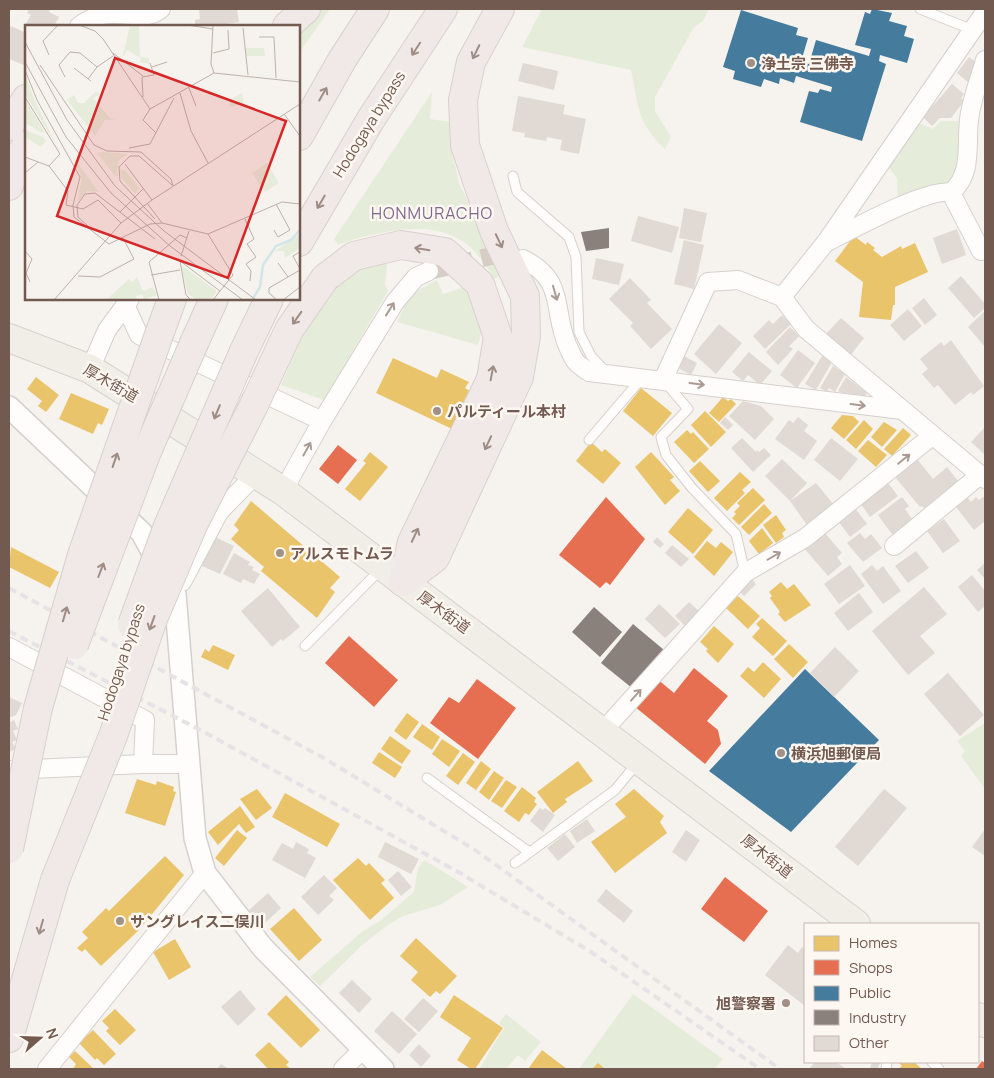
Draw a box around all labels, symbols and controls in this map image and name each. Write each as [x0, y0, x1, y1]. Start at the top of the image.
inset map [25, 25, 300, 300]
one-way arrow [411, 42, 421, 56]
one-way arrow [471, 44, 481, 59]
place label: 浄土宗 三佛寺 [761, 53, 854, 74]
marker: 浄土宗 三佛寺 [745, 57, 757, 69]
street label: Hodogaya bypass [328, 67, 410, 181]
one-way arrow [318, 86, 328, 101]
one-way arrow [316, 195, 326, 209]
district label: HONMURACHO [371, 202, 493, 224]
one-way arrow [494, 233, 504, 248]
one-way arrow [415, 243, 431, 253]
one-way arrow [551, 285, 560, 301]
one-way arrow [386, 303, 396, 317]
one-way arrow [292, 311, 302, 325]
street label: 厚木街道 [80, 359, 142, 407]
one-way arrow [487, 365, 497, 381]
one-way arrow [688, 379, 704, 389]
one-way arrow [850, 400, 866, 410]
place label: パルティール本村 [447, 401, 566, 422]
one-way arrow [212, 404, 222, 419]
marker: パルティール本村 [431, 405, 443, 417]
one-way arrow [483, 435, 493, 450]
one-way arrow [302, 441, 312, 456]
one-way arrow [111, 453, 120, 468]
one-way arrow [897, 453, 910, 464]
one-way arrow [411, 528, 420, 543]
place label: アルスモトムラ [290, 543, 394, 564]
marker: アルスモトムラ [274, 547, 286, 559]
one-way arrow [767, 551, 782, 561]
one-way arrow [97, 563, 106, 578]
street label: 厚木街道 [414, 586, 474, 638]
street label: Hodogaya bypass [92, 601, 150, 723]
one-way arrow [61, 607, 70, 623]
one-way arrow [147, 614, 156, 630]
one-way arrow [630, 688, 642, 701]
place label: 横浜旭郵便局 [791, 743, 881, 764]
marker: 横浜旭郵便局 [775, 747, 787, 759]
street label: 厚木街道 [737, 829, 797, 883]
place label: サングレイス二俣川 [130, 911, 265, 932]
marker: サングレイス二俣川 [114, 915, 126, 927]
one-way arrow [36, 919, 45, 935]
legend [804, 923, 979, 1063]
text: Homes [849, 932, 898, 953]
text: Shops [849, 957, 893, 978]
text: Public [849, 982, 891, 1003]
place label: 旭警察署 [716, 993, 776, 1014]
marker: 旭警察署 [780, 997, 792, 1009]
text: Industry [849, 1007, 906, 1028]
north arrow [15, 1013, 65, 1063]
text: N [42, 1025, 63, 1041]
text: Other [849, 1032, 890, 1053]

